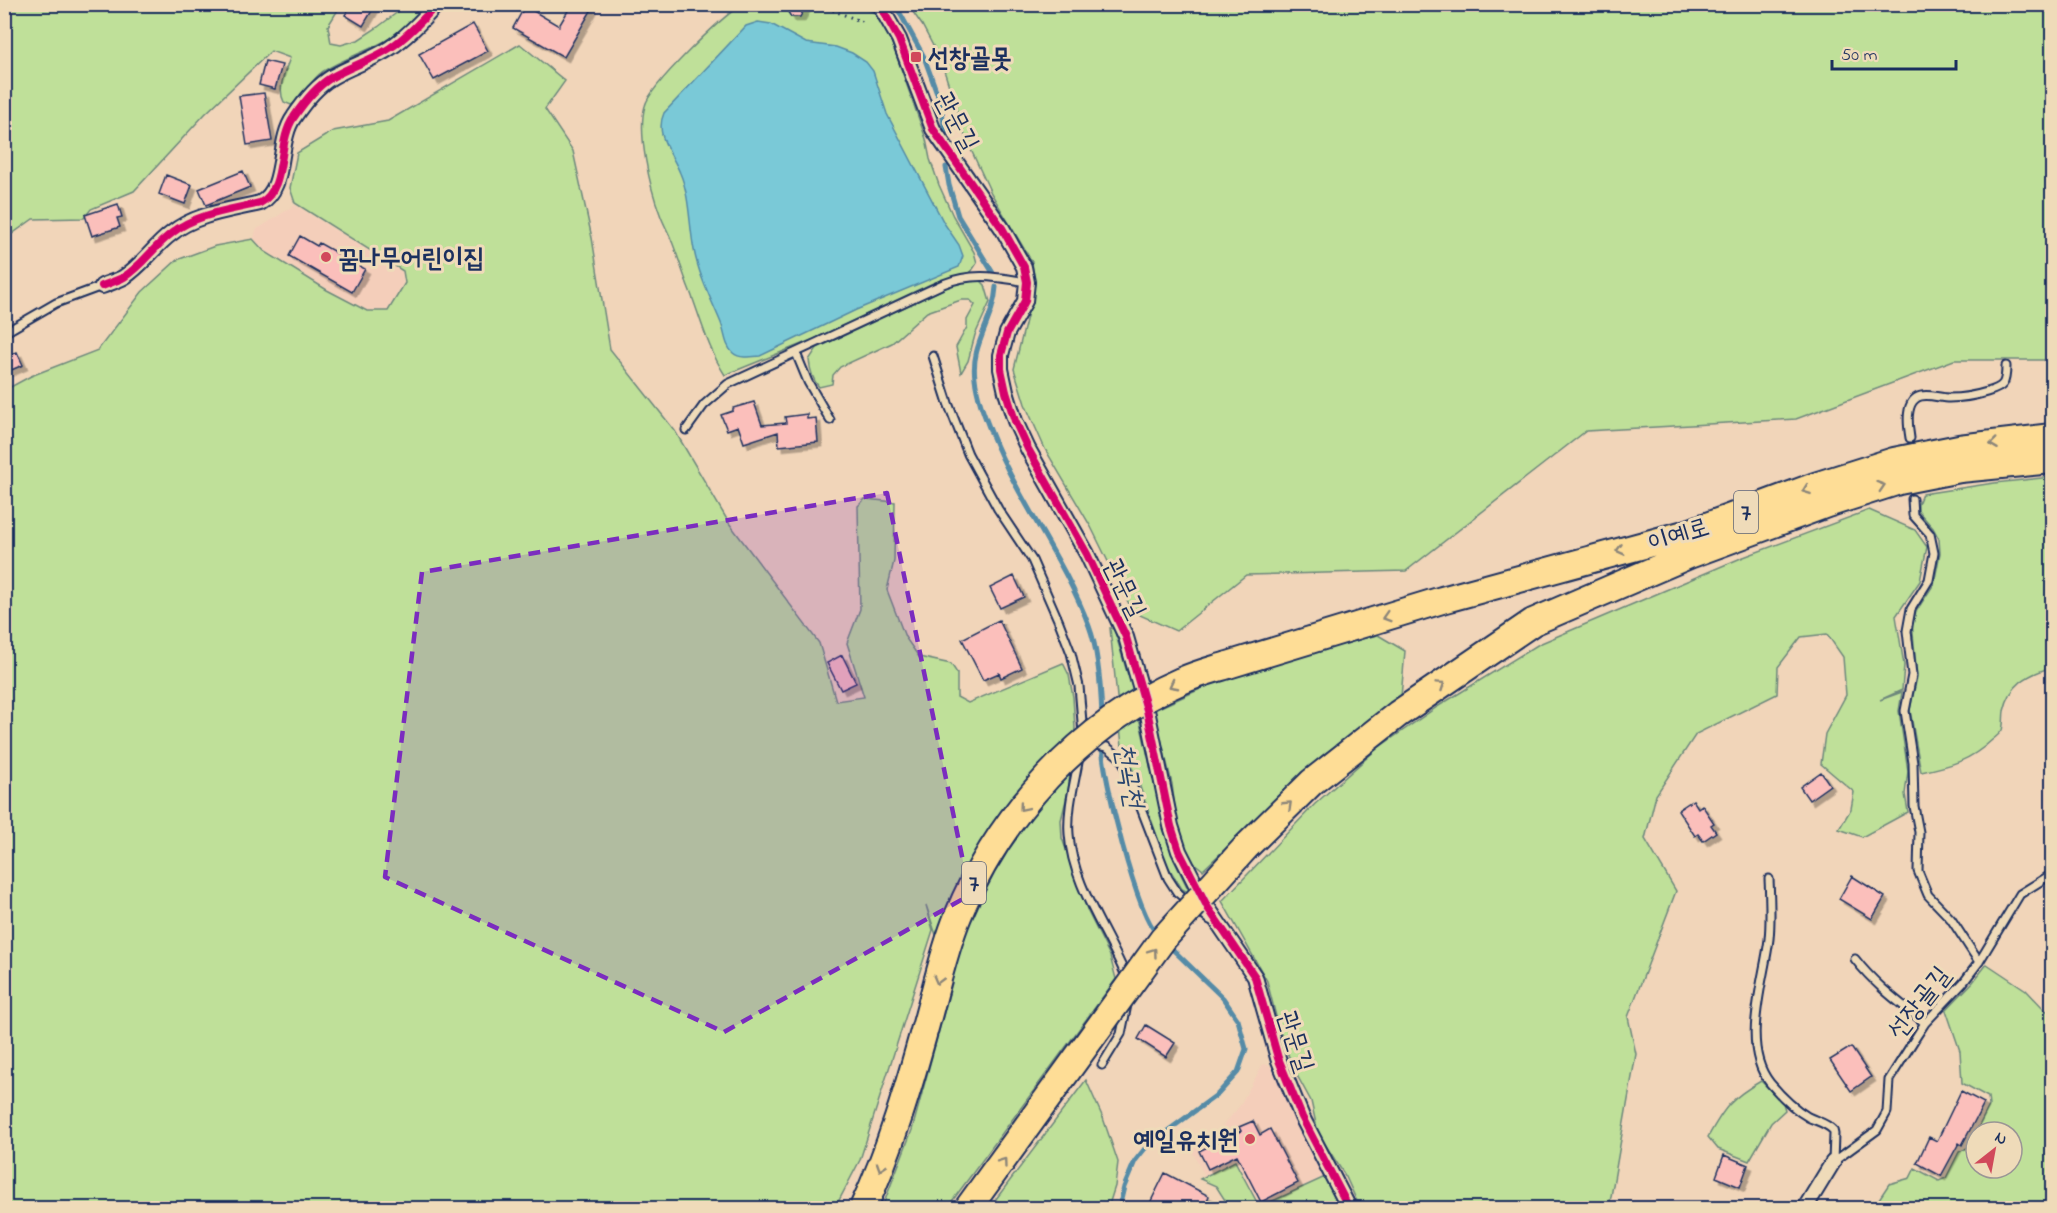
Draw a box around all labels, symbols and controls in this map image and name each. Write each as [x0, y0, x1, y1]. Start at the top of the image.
scale bar [1832, 33, 1956, 71]
place label: 선창골못 [928, 41, 1012, 79]
text: 50 m [1841, 43, 1878, 69]
marker: 선창골못 [909, 50, 923, 64]
street label: 관문길 [924, 86, 987, 159]
place label: 꿈나무어린이집 [338, 241, 484, 279]
marker: 꿈나무어린이집 [319, 250, 333, 264]
one-way arrow [1990, 437, 1999, 449]
one-way arrow [1875, 481, 1886, 493]
one-way arrow [1801, 482, 1811, 495]
road number: 7 [1734, 491, 1758, 533]
street label: 이예로 [1643, 510, 1714, 564]
one-way arrow [1616, 543, 1626, 556]
street label: 관문길 [1092, 553, 1154, 626]
one-way arrow [1381, 610, 1392, 622]
one-way arrow [1169, 678, 1179, 689]
one-way arrow [1435, 681, 1446, 692]
water label: 천곡천 [1103, 740, 1153, 813]
one-way arrow [1019, 800, 1030, 811]
one-way arrow [1282, 801, 1292, 812]
road number: 7 [962, 862, 986, 904]
one-way arrow [1146, 948, 1157, 959]
street label: 선장골길 [1880, 959, 1961, 1049]
one-way arrow [933, 974, 945, 985]
street label: 관문길 [1266, 1006, 1322, 1078]
north arrow [1964, 1120, 2024, 1180]
place label: 예일유치원 [1133, 1123, 1238, 1161]
text: N [1990, 1126, 2012, 1152]
marker: 예일유치원 [1243, 1132, 1257, 1146]
one-way arrow [996, 1157, 1007, 1168]
one-way arrow [876, 1161, 888, 1172]

